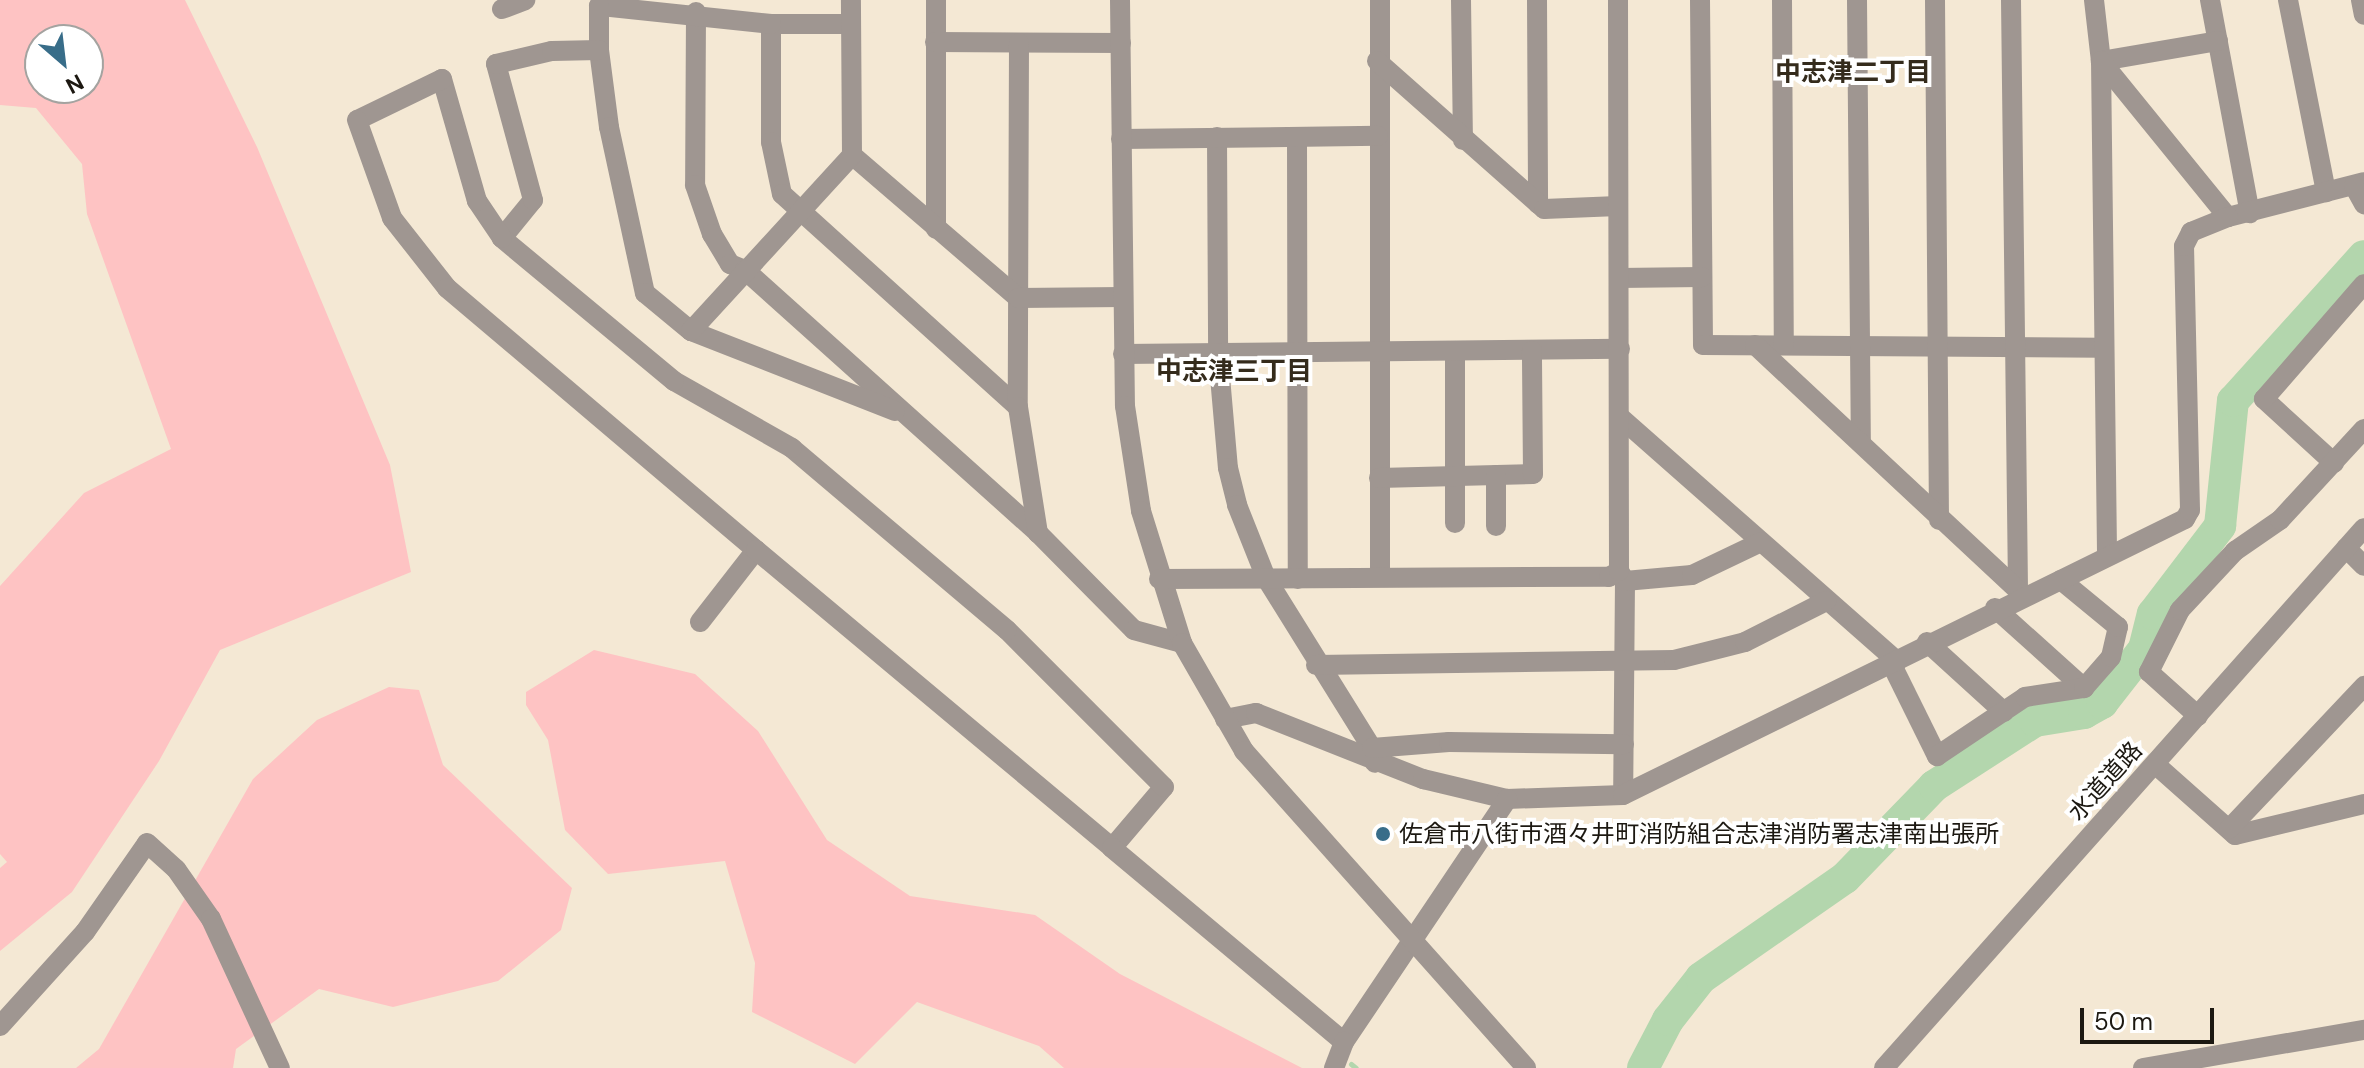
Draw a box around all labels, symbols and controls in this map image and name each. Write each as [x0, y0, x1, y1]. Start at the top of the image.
north arrow [24, 24, 104, 104]
district label: 中志津二丁目 [1775, 57, 1931, 89]
text: N [61, 67, 88, 100]
district label: 中志津三丁目 [1156, 356, 1312, 388]
street label: 水道道路 [2062, 736, 2148, 826]
place label: 佐倉市八街市酒々井町消防組合志津消防署志津南出張所 [1399, 820, 1999, 848]
marker: 佐倉市八街市酒々井町消防組合志津消防署志津南出張所 [1374, 825, 1392, 843]
scale bar [2084, 992, 2218, 1042]
text: 50 m [2094, 1006, 2153, 1037]

